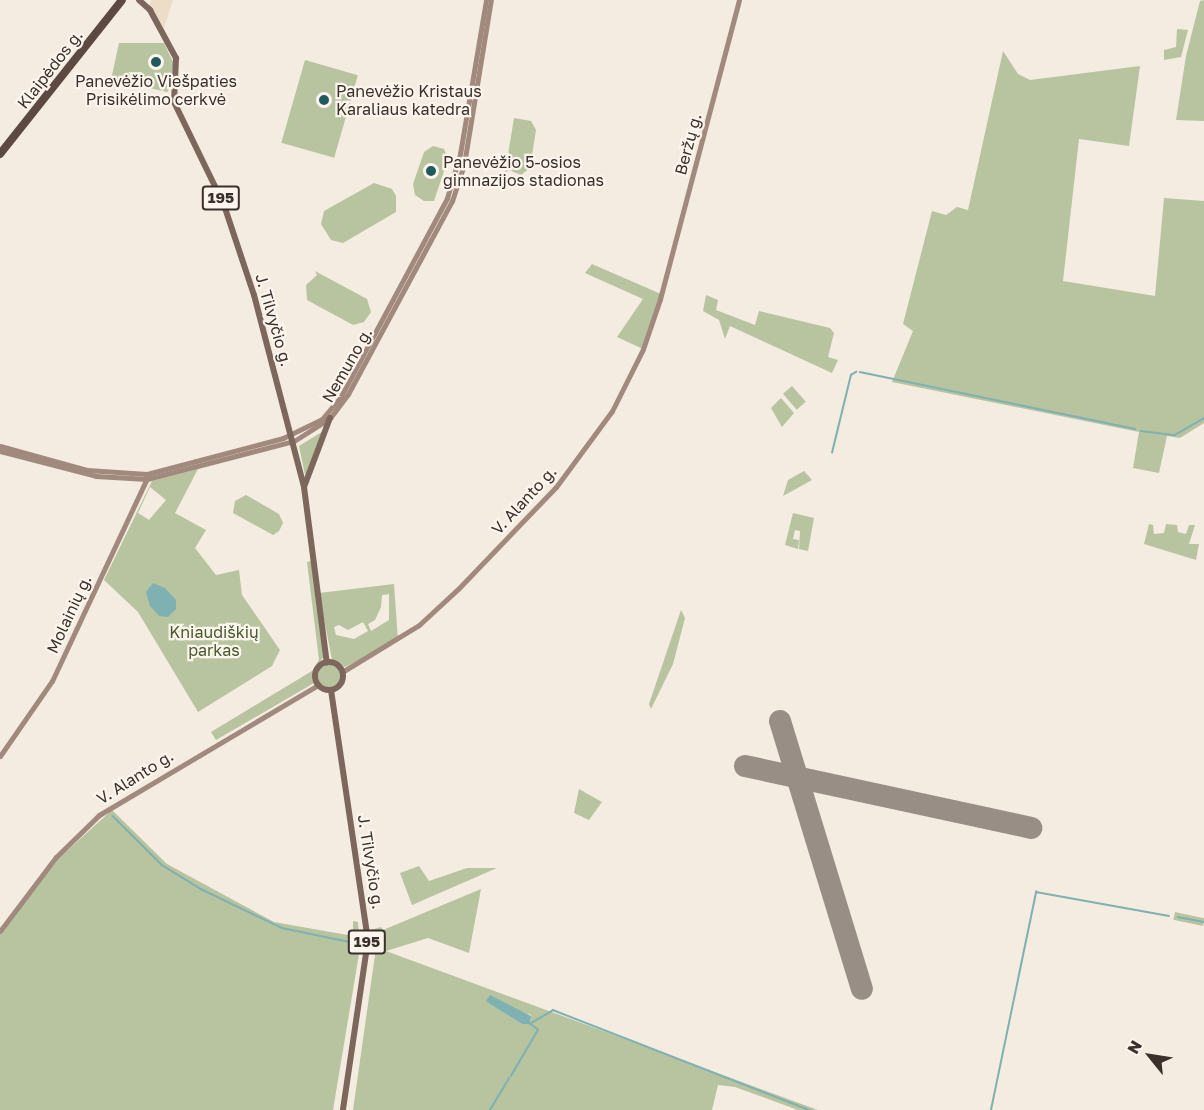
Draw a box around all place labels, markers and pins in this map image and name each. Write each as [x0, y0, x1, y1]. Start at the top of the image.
marker: Panevėžio Viešpaties Prisikėlimo cerkvė [149, 55, 163, 69]
place label: Panevėžio Viešpaties Prisikėlimo cerkvė [75, 71, 237, 109]
place label: Panevėžio Kristaus Karaliaus katedra [336, 81, 482, 119]
marker: Panevėžio Kristaus Karaliaus katedra [317, 93, 331, 107]
place label: Panevėžio 5-osios gimnazijos stadionas [443, 152, 604, 190]
marker: Panevėžio 5-osios gimnazijos stadionas [424, 164, 438, 178]

